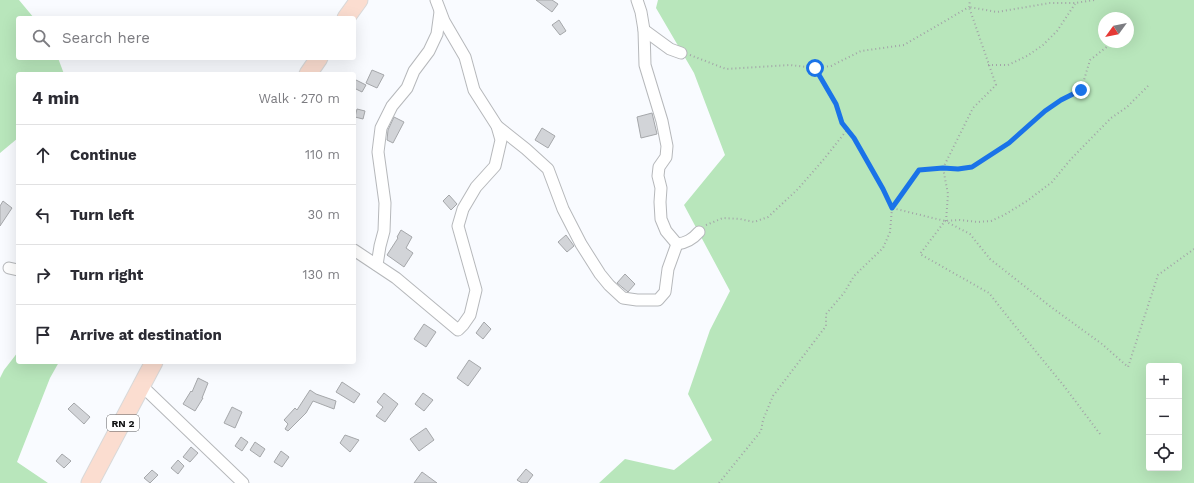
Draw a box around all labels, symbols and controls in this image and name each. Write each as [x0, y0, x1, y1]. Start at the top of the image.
north arrow [1098, 12, 1134, 48]
search box [16, 16, 356, 60]
icon: search [30, 27, 52, 49]
text: Search here [62, 29, 150, 47]
route start [806, 59, 824, 77]
route end [1072, 81, 1090, 99]
text: 4 min [32, 88, 79, 108]
text: Walk · 270 m [259, 91, 340, 106]
icon: ahead [32, 144, 54, 166]
text: Continue [70, 146, 137, 164]
text: 110 m [305, 147, 340, 162]
icon: left [32, 204, 54, 226]
text: Turn left [70, 206, 134, 224]
text: 30 m [308, 207, 340, 222]
icon: right [32, 264, 54, 286]
text: Turn right [70, 266, 143, 284]
text: 130 m [302, 267, 340, 282]
icon: arrive [32, 324, 54, 346]
text: Arrive at destination [70, 326, 222, 344]
map controls [1146, 363, 1182, 471]
button: + [1146, 363, 1182, 399]
button: − [1146, 399, 1182, 435]
road number: RN 2 [107, 415, 139, 431]
button: locate [1146, 435, 1182, 471]

